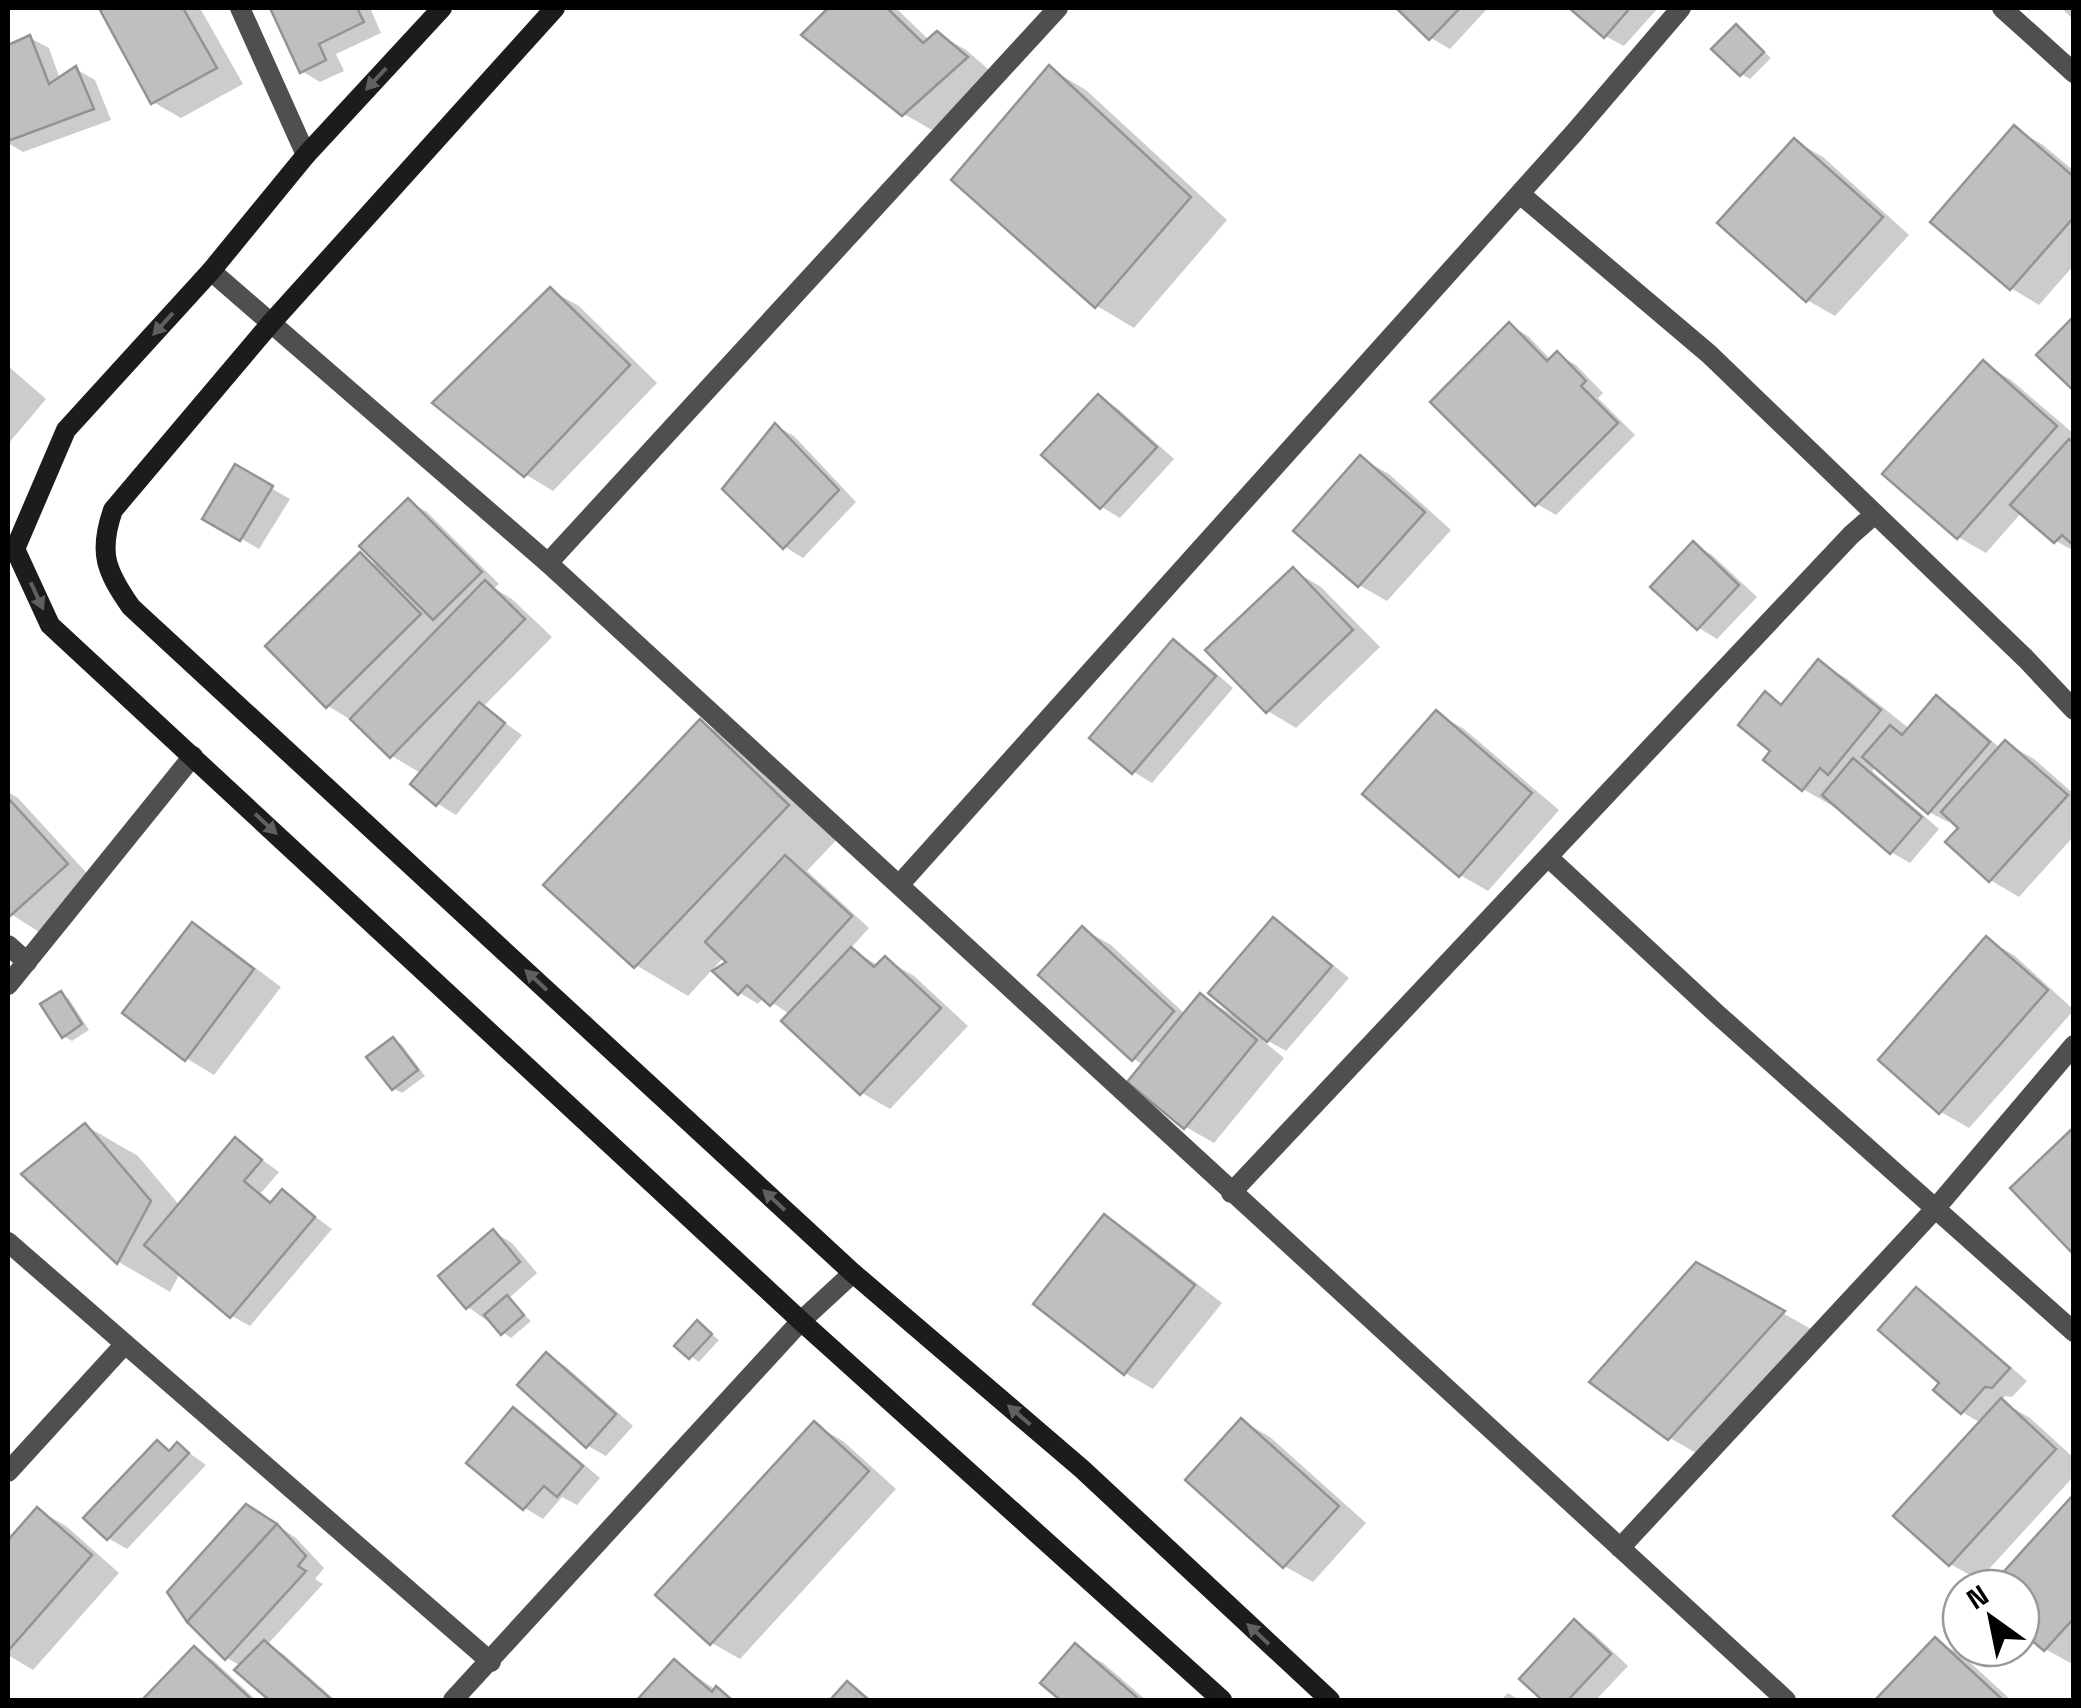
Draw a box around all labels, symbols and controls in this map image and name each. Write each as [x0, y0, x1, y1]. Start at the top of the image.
one-way arrow [365, 67, 388, 91]
one-way arrow [152, 311, 174, 336]
one-way arrow [29, 582, 45, 611]
one-way arrow [254, 812, 278, 835]
one-way arrow [524, 969, 548, 992]
one-way arrow [763, 1189, 787, 1212]
one-way arrow [1006, 1404, 1031, 1426]
north arrow [1941, 1568, 2041, 1668]
text: N [1960, 1577, 1995, 1617]
one-way arrow [1247, 1623, 1271, 1646]

